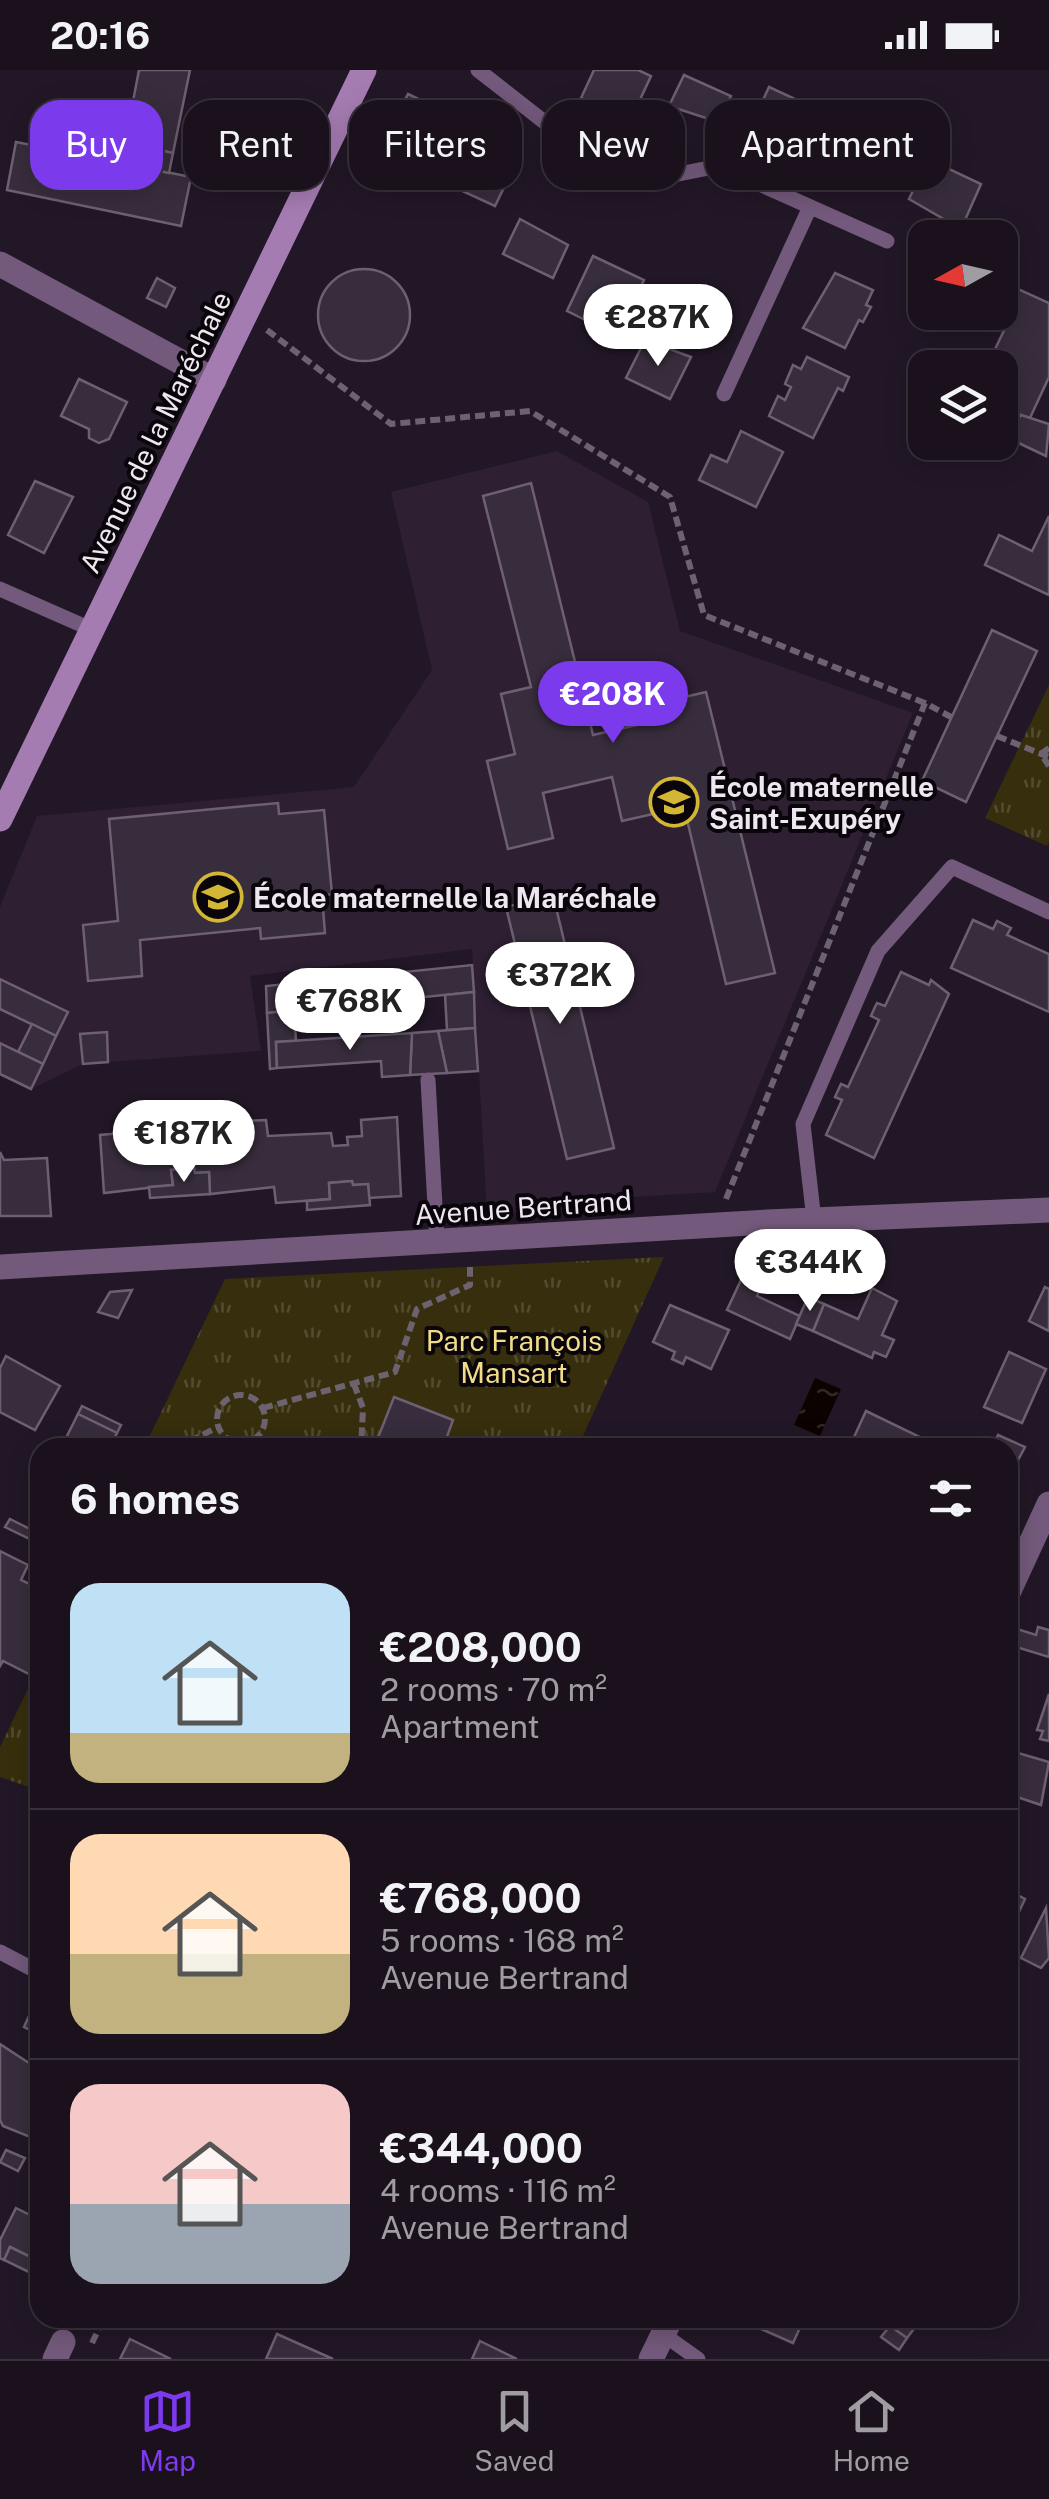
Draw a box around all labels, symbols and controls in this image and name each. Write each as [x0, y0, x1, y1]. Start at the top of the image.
text: 20:16 [50, 13, 150, 58]
chip: Buy [30, 100, 163, 190]
chip: Rent [183, 100, 329, 190]
chip: Filters [349, 100, 522, 190]
chip: New [542, 100, 685, 190]
chip: Apartment [705, 100, 950, 190]
north arrow [908, 220, 1018, 330]
map controls [908, 220, 1018, 460]
pin: €287K [588, 284, 728, 369]
street label: Avenue de la Maréchale [72, 286, 238, 578]
text: €287K [605, 298, 711, 335]
button: layers [908, 350, 1018, 460]
pin: €208K [543, 661, 683, 746]
text: €208K [560, 675, 666, 712]
place label: École maternelle Saint-Exupéry [709, 770, 934, 835]
school or university icon: École maternelle Saint-Exupéry [648, 776, 700, 828]
school or university icon: École maternelle la Maréchale [192, 871, 244, 923]
place label: École maternelle la Maréchale [253, 881, 657, 914]
pin: €372K [490, 942, 630, 1027]
text: €372K [508, 956, 613, 993]
pin: €768K [280, 968, 420, 1053]
text: €768K [297, 982, 403, 1019]
pin: €187K [114, 1100, 254, 1185]
text: €187K [135, 1114, 233, 1151]
street label: Avenue Bertrand [413, 1183, 633, 1231]
pin: €344K [740, 1229, 880, 1314]
text: €344K [757, 1243, 863, 1280]
park label: Parc François Mansart [426, 1324, 602, 1389]
icon: filters [923, 1471, 978, 1526]
text: 6 homes [70, 1474, 240, 1523]
text: €208,000 [380, 1622, 582, 1671]
icon: home [150, 1623, 270, 1743]
text: 2 rooms · 70 m² [380, 1671, 607, 1708]
text: Apartment [380, 1708, 540, 1745]
text: €768,000 [380, 1873, 582, 1922]
icon: home [150, 1874, 270, 1994]
text: 5 rooms · 168 m² [380, 1922, 624, 1959]
text: Avenue Bertrand [380, 1959, 629, 1996]
text: €344,000 [380, 2123, 583, 2172]
icon: home [150, 2124, 270, 2244]
text: 4 rooms · 116 m² [380, 2172, 616, 2209]
text: Avenue Bertrand [380, 2209, 629, 2246]
tab: Map [139, 2384, 196, 2477]
tab: Saved [474, 2384, 554, 2477]
tab: Home [833, 2384, 910, 2477]

